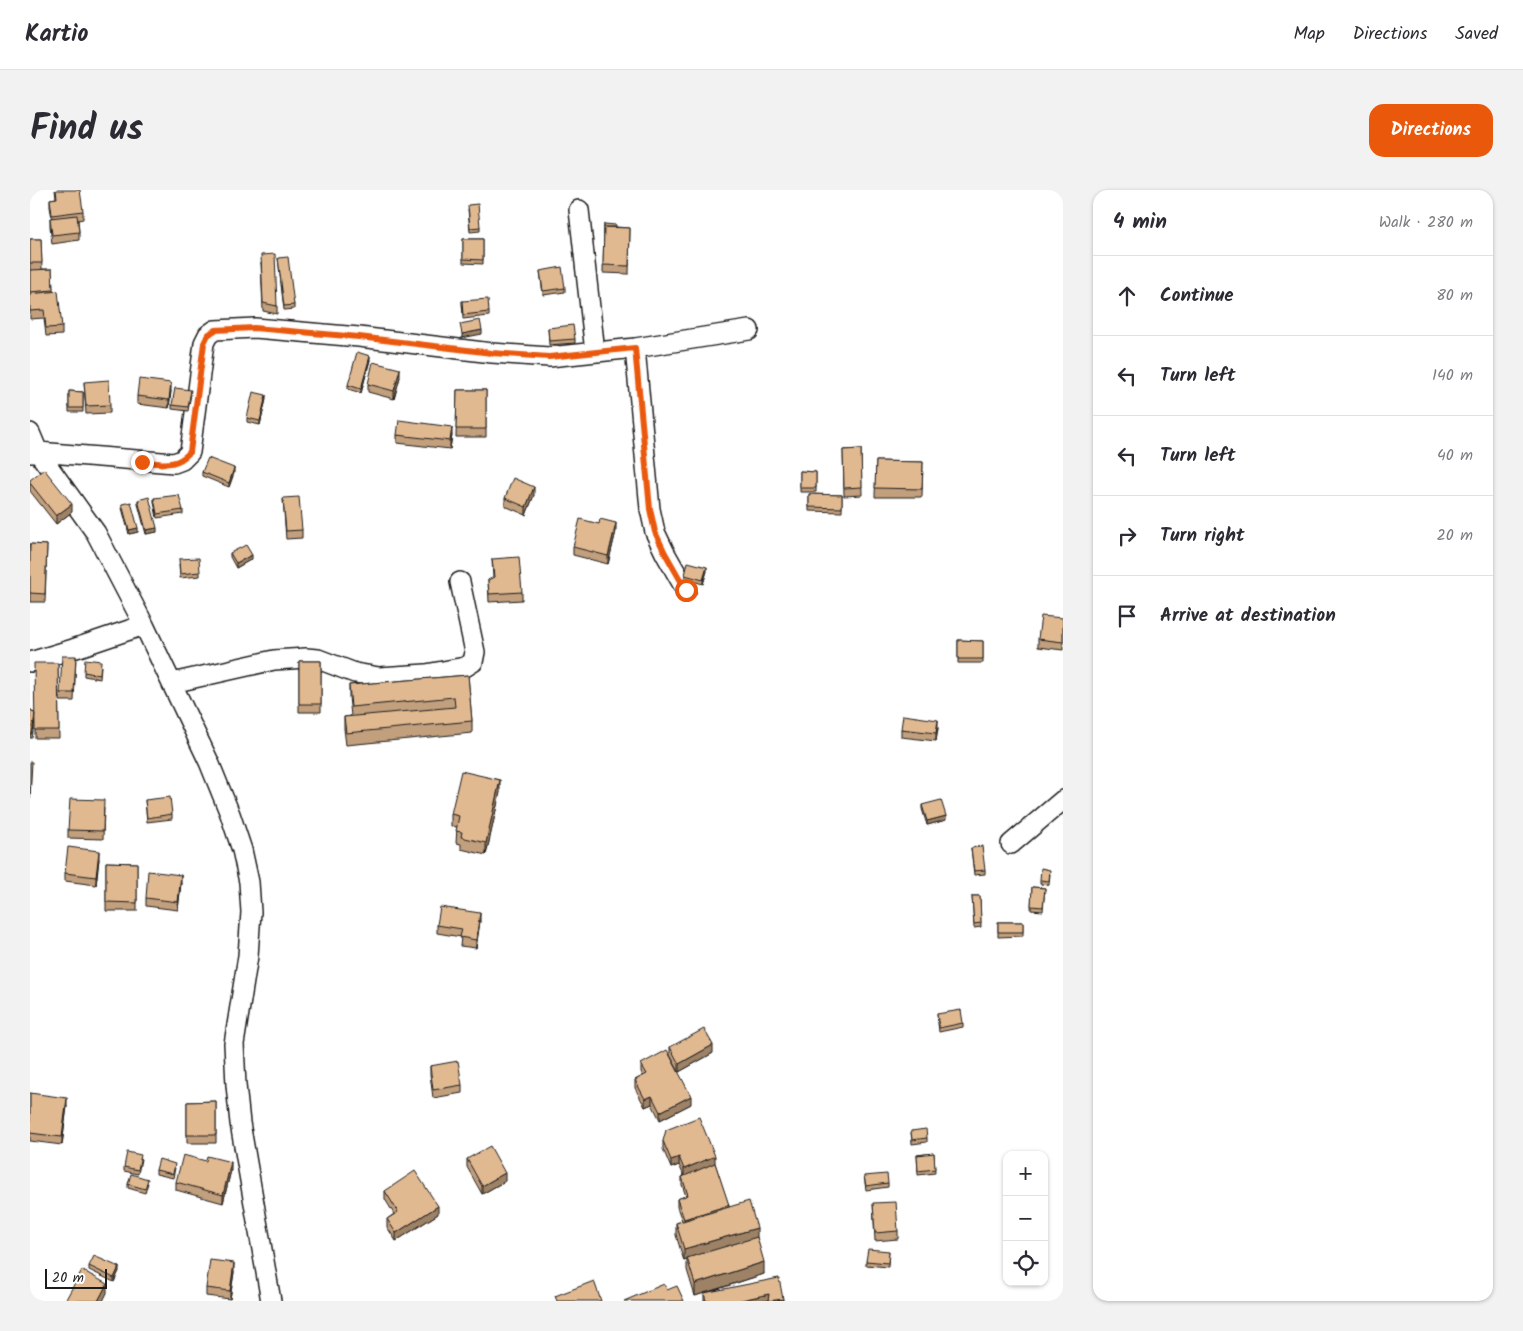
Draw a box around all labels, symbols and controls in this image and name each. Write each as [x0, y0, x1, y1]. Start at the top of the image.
text: Kartio [25, 15, 88, 54]
text: Map [1293, 20, 1325, 49]
text: Directions [1353, 20, 1427, 49]
text: Saved [1455, 20, 1498, 49]
text: Find us [30, 102, 143, 158]
button: Directions [1369, 104, 1493, 157]
text: 4 min [1113, 206, 1167, 239]
text: Walk · 280 m [1379, 210, 1473, 235]
text: Continue [1160, 281, 1233, 311]
icon: ahead [1113, 282, 1141, 310]
text: 80 m [1436, 283, 1473, 308]
text: Turn left [1160, 361, 1235, 391]
icon: left [1113, 362, 1141, 390]
text: 140 m [1432, 363, 1473, 388]
text: Turn left [1160, 441, 1235, 471]
icon: left [1113, 442, 1141, 470]
text: 40 m [1437, 443, 1473, 468]
route end [131, 451, 154, 474]
text: Turn right [1160, 521, 1245, 551]
icon: right [1113, 522, 1141, 550]
text: 20 m [1437, 523, 1473, 548]
route start [675, 579, 698, 602]
text: Arrive at destination [1160, 601, 1336, 631]
icon: arrive [1113, 602, 1141, 630]
map controls [1003, 1151, 1048, 1286]
button: + [1003, 1151, 1048, 1196]
button: − [1003, 1196, 1048, 1241]
button: locate [1003, 1241, 1048, 1286]
scale bar [45, 1266, 108, 1289]
text: 20 m [52, 1267, 84, 1289]

